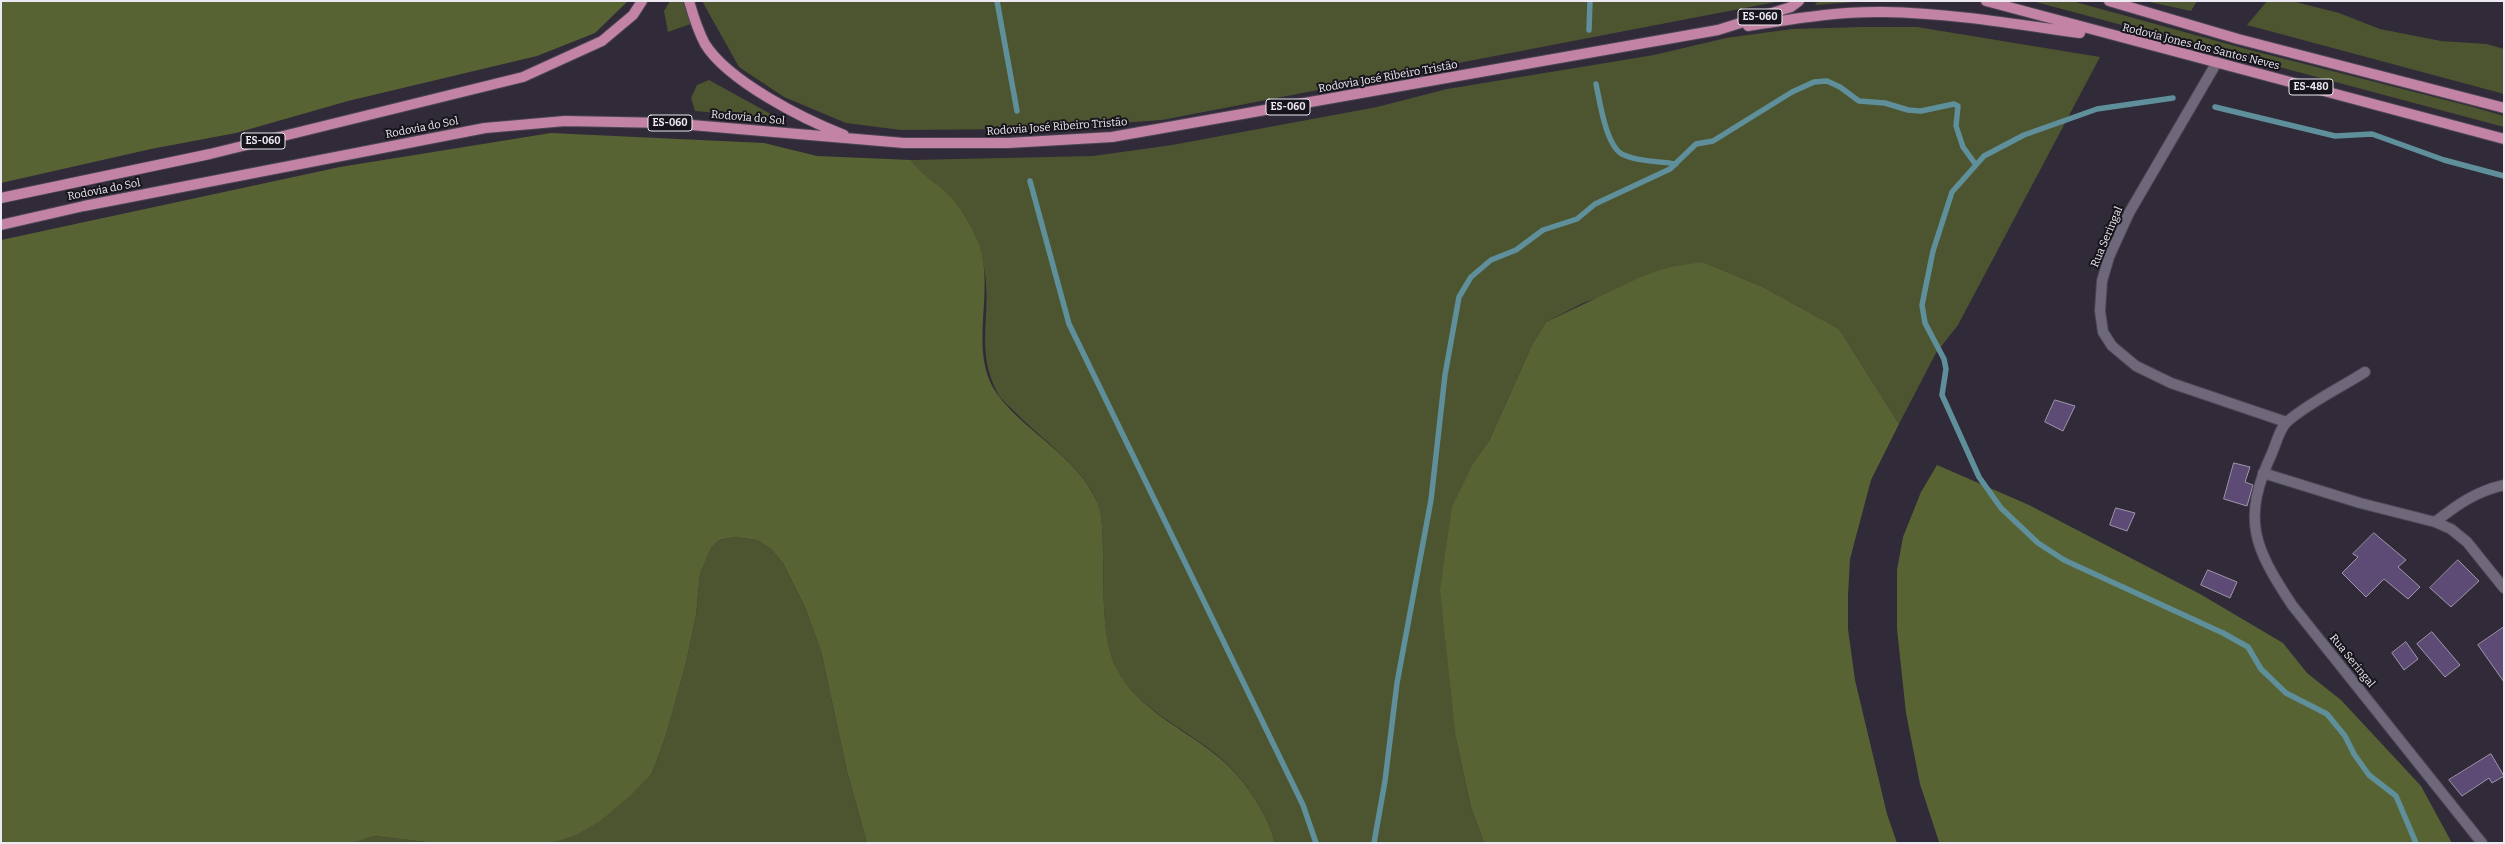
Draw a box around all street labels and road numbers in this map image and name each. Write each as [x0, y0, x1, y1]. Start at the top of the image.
road number: ES-060 [1738, 9, 1782, 25]
street label: Rodovia Jones dos Santos Neves [2121, 21, 2281, 73]
street label: Rodovia José Ribeiro Tristão [1317, 58, 1459, 96]
road number: ES-480 [2289, 79, 2333, 95]
road number: ES-060 [1266, 99, 1310, 115]
street label: Rodovia do Sol [711, 108, 785, 128]
street label: Rodovia do Sol [384, 114, 460, 142]
road number: ES-060 [648, 115, 692, 131]
street label: Rodovia José Ribeiro Tristão [986, 115, 1128, 139]
road number: ES-060 [241, 133, 285, 149]
street label: Rodovia do Sol [66, 176, 142, 204]
street label: Rua Seringal [2088, 205, 2126, 269]
street label: Rua Seringal [2327, 632, 2377, 690]

